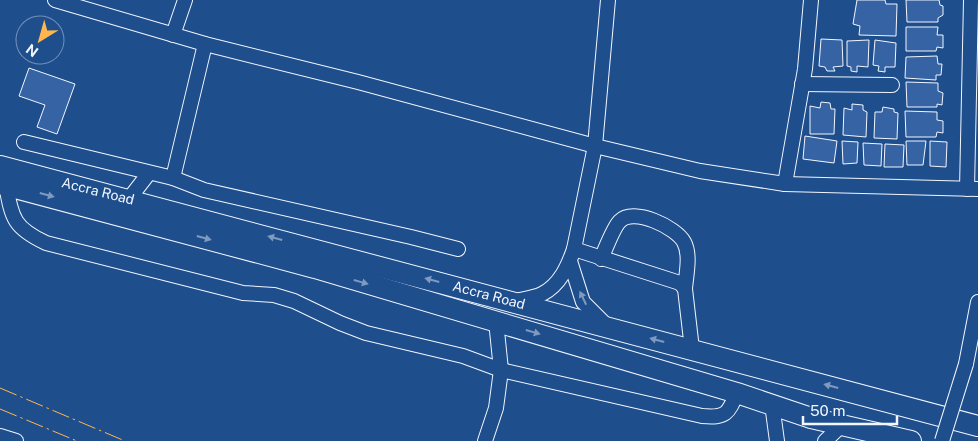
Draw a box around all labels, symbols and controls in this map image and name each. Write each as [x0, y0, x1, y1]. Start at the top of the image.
north arrow [15, 15, 65, 65]
text: N [23, 41, 41, 60]
street label: Accra Road [60, 174, 136, 208]
one-way arrow [40, 192, 55, 200]
one-way arrow [197, 234, 212, 242]
one-way arrow [268, 234, 283, 242]
one-way arrow [425, 276, 440, 284]
one-way arrow [353, 278, 368, 286]
street label: Accra Road [451, 278, 527, 312]
one-way arrow [579, 290, 587, 305]
one-way arrow [526, 329, 541, 337]
one-way arrow [649, 336, 665, 344]
one-way arrow [823, 382, 838, 390]
scale bar [803, 394, 897, 426]
text: 50 m [810, 402, 845, 419]

